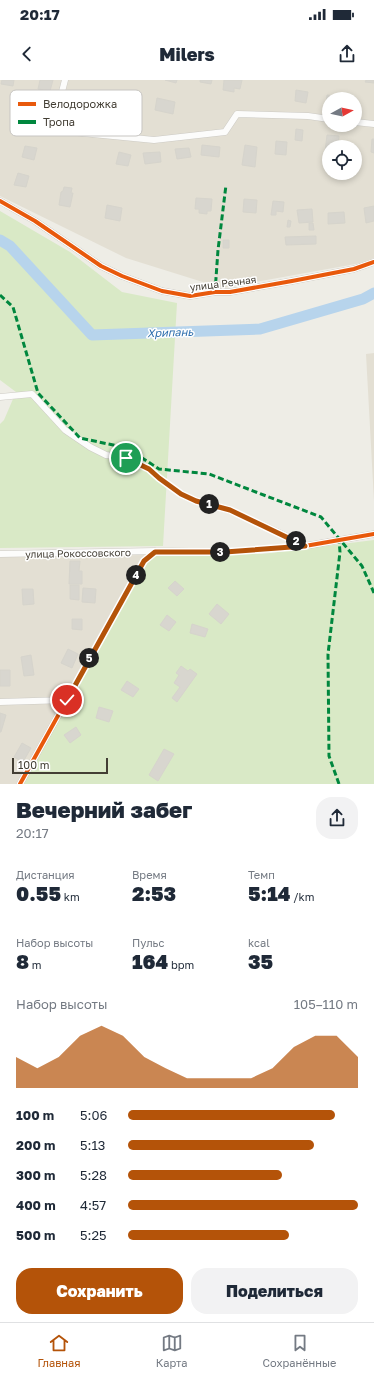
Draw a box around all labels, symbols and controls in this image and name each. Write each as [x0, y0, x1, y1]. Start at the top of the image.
text: 20:17 [20, 5, 60, 23]
icon: back [16, 43, 38, 65]
text: Milers [159, 43, 215, 65]
icon: share [336, 43, 358, 65]
legend [10, 90, 142, 136]
north arrow [322, 92, 362, 132]
map controls [322, 92, 362, 180]
text: Велодорожка [43, 97, 117, 110]
text: Тропа [43, 115, 75, 128]
button: locate [322, 140, 362, 180]
street label: улица Речная [189, 273, 257, 293]
water label: Хрипань [147, 325, 194, 340]
pin [109, 441, 143, 475]
icon: arrive [115, 447, 137, 469]
pin: 1 [199, 494, 219, 514]
text: 1 [206, 497, 212, 510]
pin: 2 [286, 531, 306, 551]
text: 2 [293, 534, 299, 547]
pin: 3 [210, 542, 230, 562]
text: 3 [217, 545, 223, 558]
street label: улица Рокоссовского [25, 546, 131, 560]
pin: 4 [126, 565, 146, 585]
text: 4 [133, 568, 139, 581]
pin: 5 [79, 648, 99, 668]
text: 5 [86, 651, 92, 664]
pin [50, 683, 84, 717]
icon: check [56, 689, 78, 711]
scale bar [12, 756, 108, 775]
text: 100 m [18, 758, 49, 771]
text: Вечерний забег [16, 796, 192, 823]
button: share [316, 797, 358, 839]
text: 20:17 [16, 825, 49, 841]
text: Дистанция [16, 868, 75, 881]
text: Время [132, 868, 167, 881]
text: Темп [248, 868, 275, 881]
text: 0.55 [16, 881, 61, 905]
text: 2:53 [132, 881, 176, 905]
text: 5:14 [248, 881, 290, 905]
text: km [61, 890, 80, 903]
text: /km [290, 890, 314, 903]
text: Набор высоты [16, 936, 93, 949]
text: Пульс [132, 936, 165, 949]
text: kcal [248, 936, 270, 949]
text: 8 [16, 949, 29, 973]
text: 164 [132, 949, 168, 973]
text: 35 [248, 949, 273, 973]
text: m [29, 958, 42, 971]
text: bpm [168, 958, 194, 971]
text: Набор высоты [16, 996, 107, 1012]
text: 105–110 m [294, 996, 358, 1012]
text: 100 m [16, 1107, 54, 1123]
text: 5:06 [80, 1107, 107, 1123]
text: 200 m [16, 1137, 55, 1153]
text: 5:13 [80, 1137, 105, 1153]
text: 300 m [16, 1167, 55, 1183]
text: 5:28 [80, 1167, 107, 1183]
text: 400 m [16, 1197, 56, 1213]
text: 4:57 [80, 1197, 106, 1213]
text: 500 m [16, 1227, 55, 1243]
text: 5:25 [80, 1227, 107, 1243]
button: Сохранить [16, 1268, 183, 1314]
button: Поделиться [191, 1268, 358, 1314]
tab: Главная [38, 1332, 81, 1369]
tab: Карта [156, 1332, 188, 1369]
tab: Сохранённые [263, 1332, 336, 1369]

